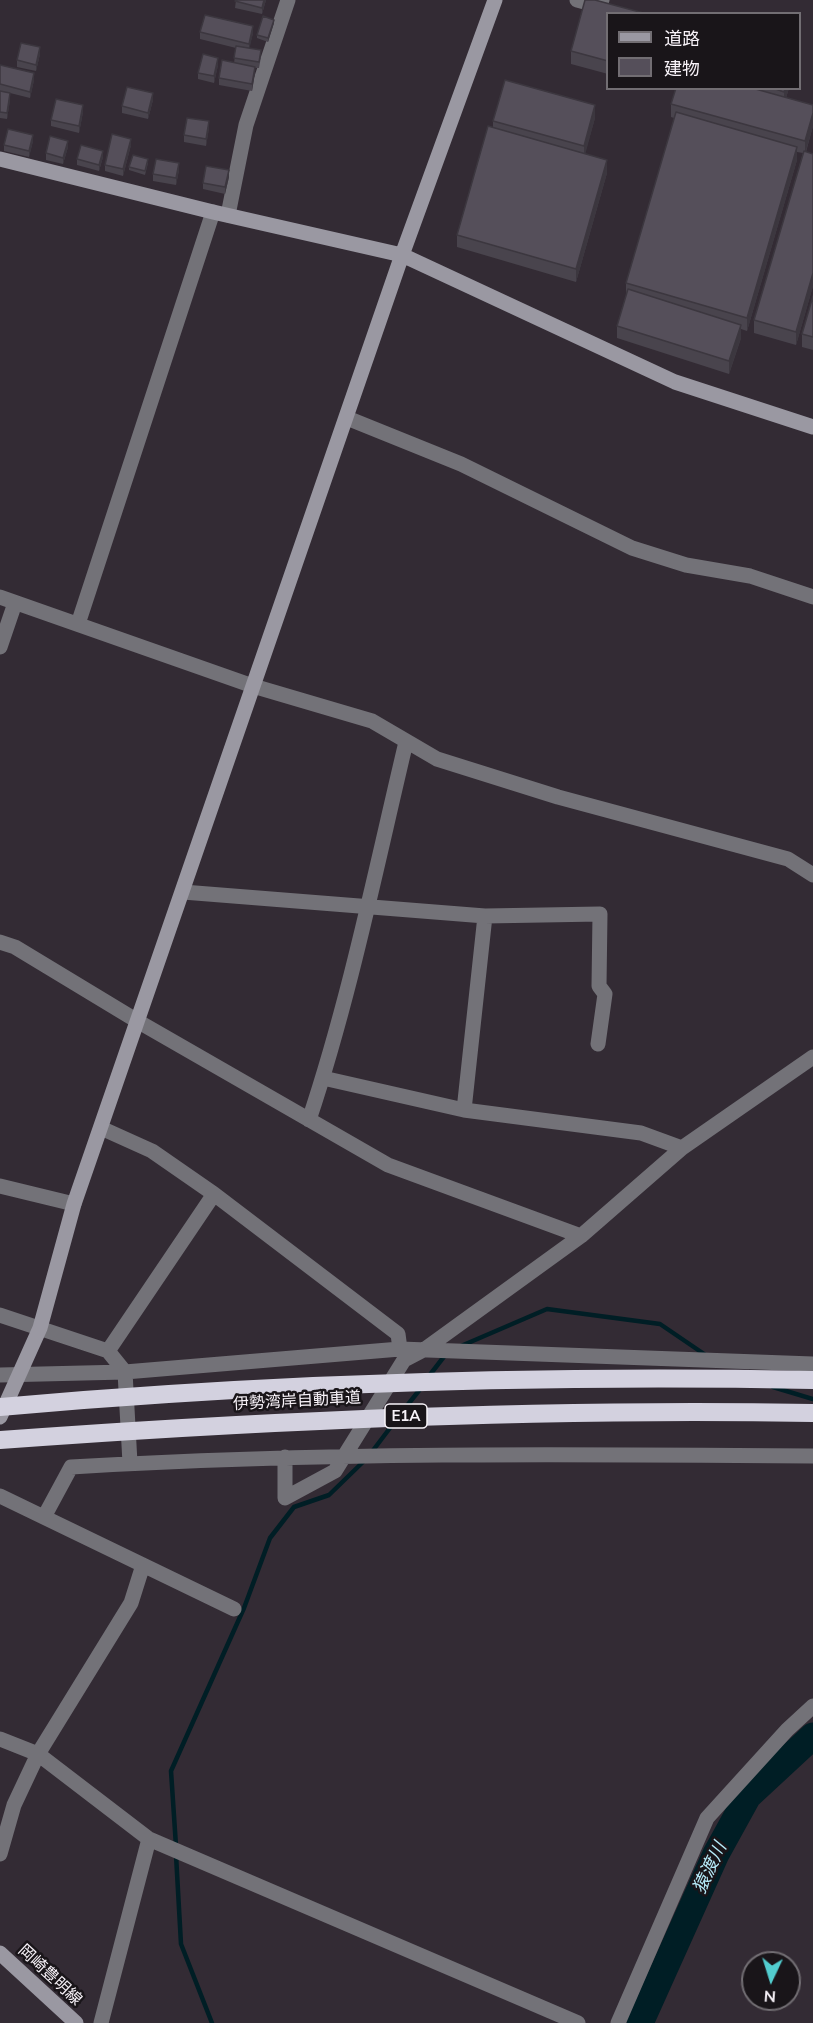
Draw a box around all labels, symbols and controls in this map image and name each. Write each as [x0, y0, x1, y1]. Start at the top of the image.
legend [606, 12, 801, 90]
text: 道路 [664, 27, 700, 50]
text: 建物 [664, 57, 700, 80]
street label: 伊勢湾岸自動車道 [233, 1388, 361, 1414]
road number: E1A [385, 1404, 427, 1428]
water label: 猿渡川 [689, 1839, 731, 1897]
street label: 岡崎豊明線 [14, 1941, 86, 2009]
north arrow [741, 1951, 801, 2011]
text: N [763, 1987, 777, 2007]

